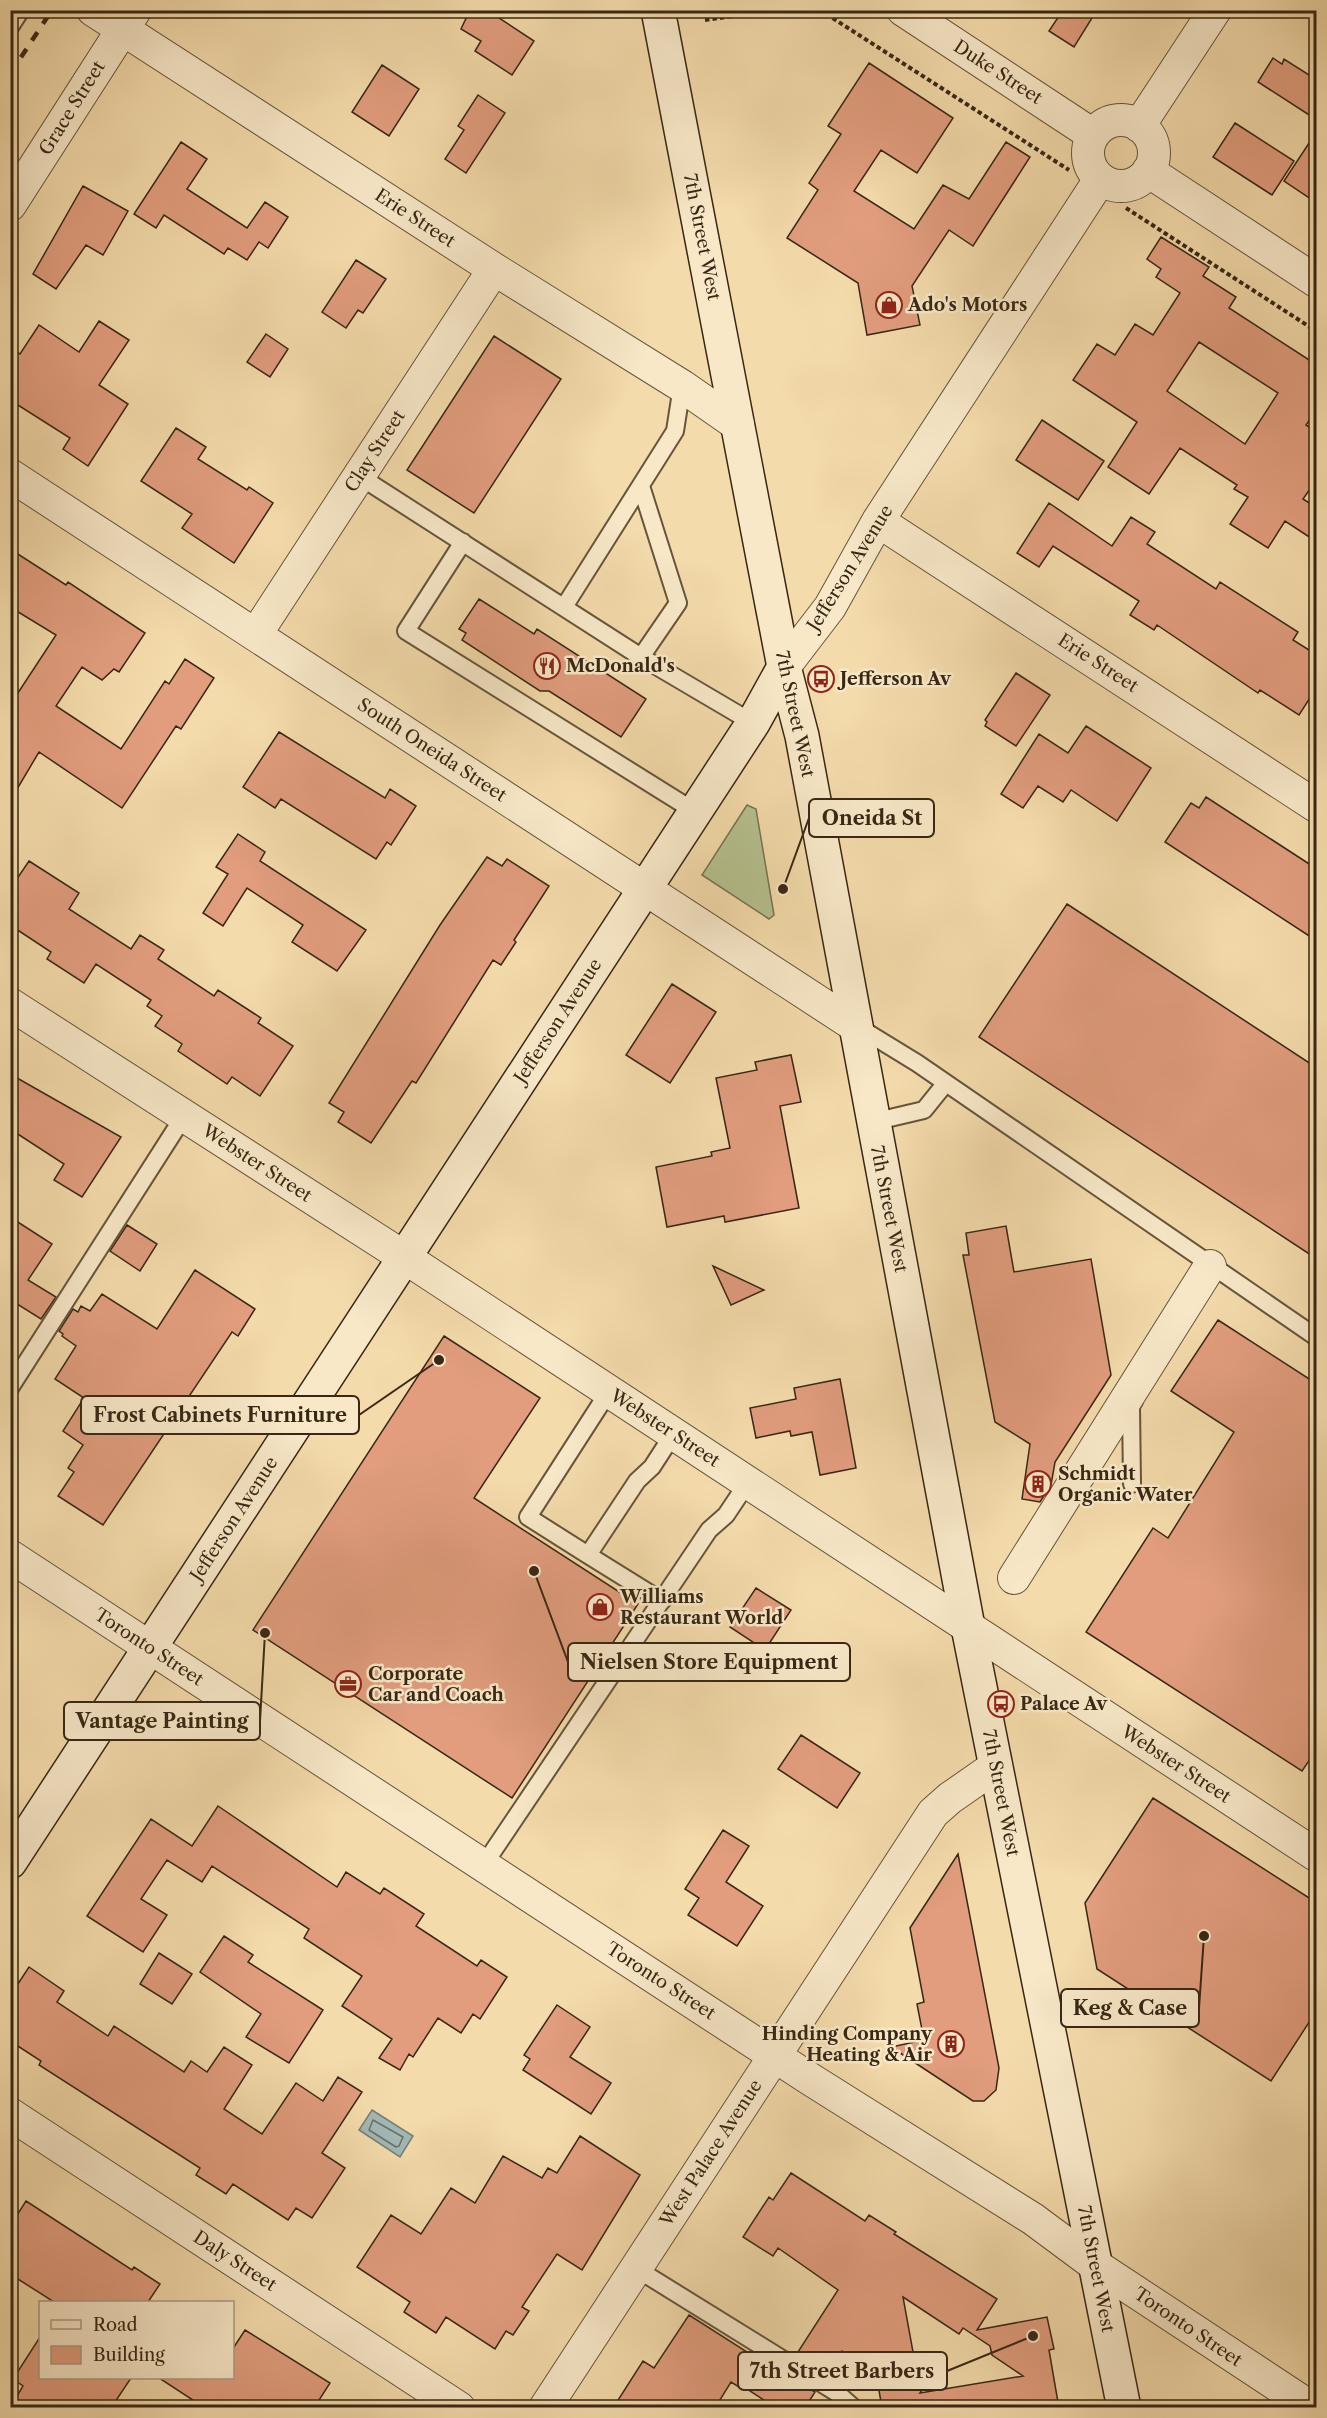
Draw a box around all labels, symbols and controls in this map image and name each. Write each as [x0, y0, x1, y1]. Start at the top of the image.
street label: Duke Street [950, 35, 1047, 109]
street label: Grace Street [34, 56, 110, 159]
street label: 7th Street West [679, 172, 725, 303]
street label: Erie Street [371, 184, 460, 252]
shop icon: Ado's Motors [874, 290, 904, 320]
place label: Ado's Motors [907, 294, 1027, 316]
street label: Clay Street [340, 405, 410, 496]
street label: Jefferson Avenue [801, 501, 898, 638]
street label: Erie Street [1054, 629, 1143, 697]
street label: 7th Street West [771, 649, 819, 780]
restaurant icon: McDonald's [532, 651, 562, 681]
place label: McDonald's [566, 655, 675, 677]
bus stop icon: Jefferson Av [806, 664, 836, 694]
place label: Jefferson Av [837, 668, 952, 690]
street label: South Oneida Street [353, 694, 511, 807]
callout: Oneida St [809, 799, 934, 837]
text: Oneida St [822, 806, 922, 830]
street label: Jefferson Avenue [508, 955, 607, 1090]
street label: Webster Street [197, 1119, 316, 1207]
street label: 7th Street West [866, 1144, 912, 1275]
street label: Webster Street [605, 1384, 724, 1472]
callout: Frost Cabinets Furniture [81, 1396, 359, 1434]
text: Frost Cabinets Furniture [93, 1403, 347, 1427]
street label: Jefferson Avenue [184, 1453, 283, 1588]
place label: Schmidt Organic Water [1058, 1463, 1193, 1506]
building icon: Schmidt Organic Water [1023, 1469, 1053, 1499]
place label: Williams Restaurant World [619, 1586, 783, 1629]
shop icon: Williams Restaurant World [585, 1592, 615, 1622]
street label: Toronto Street [90, 1604, 208, 1691]
callout: Nielsen Store Equipment [568, 1643, 850, 1681]
text: Nielsen Store Equipment [580, 1650, 838, 1674]
place label: Corporate Car and Coach [368, 1663, 505, 1706]
office icon: Corporate Car and Coach [333, 1669, 363, 1699]
bus stop icon: Palace Av [986, 1689, 1016, 1719]
place label: Palace Av [1020, 1693, 1108, 1715]
callout: Vantage Painting [64, 1702, 260, 1740]
text: Vantage Painting [75, 1709, 249, 1733]
street label: Webster Street [1116, 1720, 1235, 1808]
street label: 7th Street West [978, 1728, 1024, 1859]
street label: Toronto Street [602, 1938, 720, 2025]
callout: Keg & Case [1061, 1989, 1199, 2027]
text: Keg & Case [1073, 1996, 1187, 2020]
place label: Hinding Company Heating & Air [762, 2023, 933, 2066]
building icon: Hinding Company Heating & Air [936, 2029, 966, 2059]
street label: West Palace Avenue [655, 2075, 767, 2231]
street label: 7th Street West [1073, 2204, 1119, 2335]
street label: Daly Street [189, 2226, 281, 2296]
street label: Toronto Street [1130, 2283, 1247, 2372]
legend [39, 2301, 234, 2379]
text: Road [93, 2314, 138, 2336]
text: Building [93, 2344, 165, 2366]
callout: 7th Street Barbers [738, 2352, 947, 2390]
text: 7th Street Barbers [750, 2359, 934, 2383]

